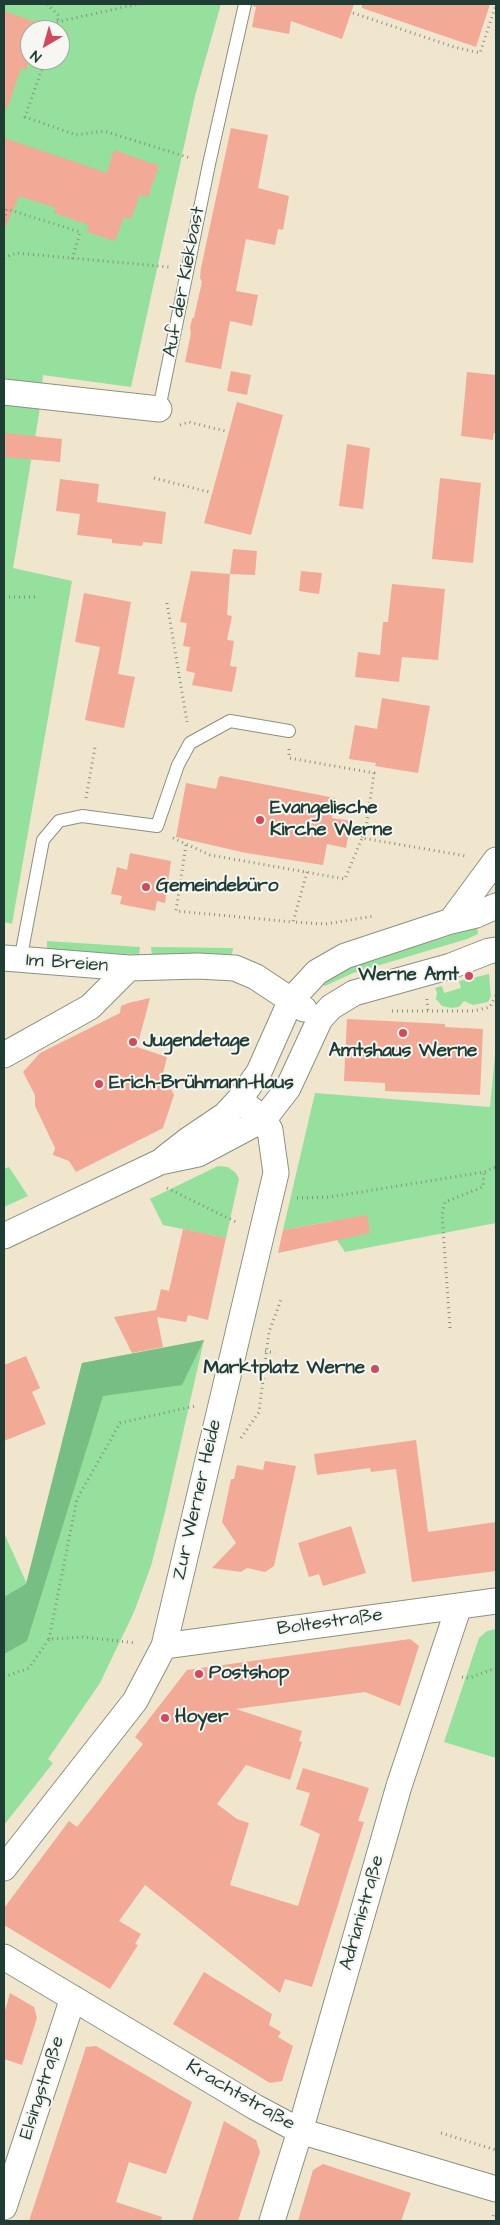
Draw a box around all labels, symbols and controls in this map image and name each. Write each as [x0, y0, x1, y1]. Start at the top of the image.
north arrow [20, 20, 70, 70]
text: N [27, 45, 46, 67]
street label: Auf der Kiekbast [159, 205, 211, 359]
place label: Evangelische Kirche Werne [270, 798, 393, 842]
marker: Evangelische Kirche Werne [254, 814, 266, 826]
place label: Gemeindebüro [156, 876, 278, 898]
marker: Gemeindebüro [140, 881, 152, 893]
street label: Im Breien [25, 950, 109, 978]
place label: Werne Amt [358, 965, 459, 987]
marker: Werne Amt [463, 970, 475, 982]
marker: Amtshaus Werne [397, 1027, 409, 1039]
place label: Jugendetage [143, 1031, 250, 1053]
marker: Jugendetage [127, 1036, 139, 1048]
place label: Amtshaus Werne [329, 1041, 477, 1063]
place label: Erich-Brühmann-Haus [109, 1073, 294, 1095]
marker: Erich-Brühmann-Haus [93, 1078, 105, 1090]
place label: Marktplatz Werne [203, 1358, 365, 1380]
marker: Marktplatz Werne [369, 1363, 381, 1375]
street label: Zur Werner Heide [168, 1418, 228, 1582]
street label: Boltestraße [276, 1604, 384, 1642]
place label: Postshop [209, 1663, 289, 1685]
marker: Postshop [193, 1668, 205, 1680]
place label: Hoyer [175, 1707, 228, 1729]
marker: Hoyer [159, 1712, 171, 1724]
street label: Adrianistraße [336, 1853, 390, 1973]
street label: Elsingstraße [16, 2034, 70, 2142]
street label: Krachtstraße [182, 2056, 298, 2136]

